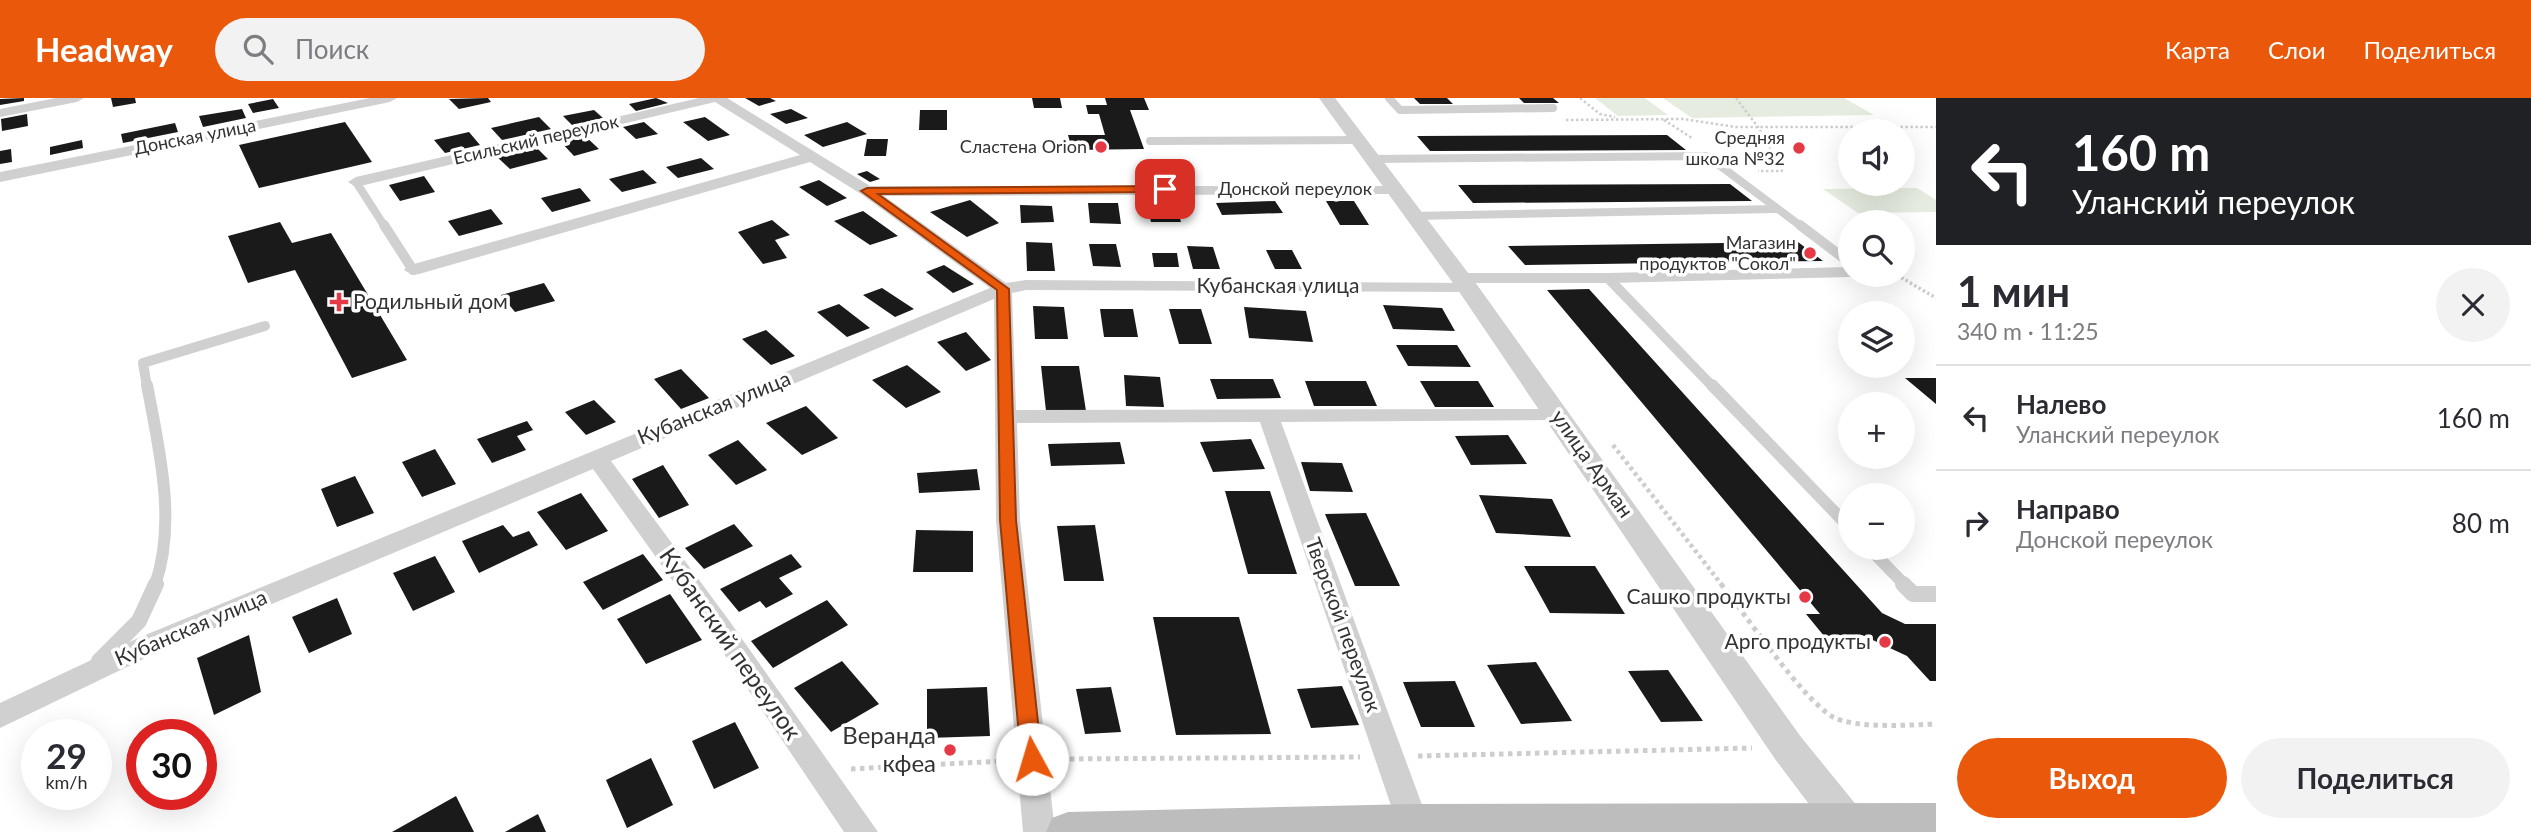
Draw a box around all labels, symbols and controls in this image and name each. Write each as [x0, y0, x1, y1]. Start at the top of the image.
search box [215, 18, 705, 81]
text: Headway [35, 29, 173, 69]
icon: search [239, 30, 277, 68]
text: Поиск [295, 33, 369, 65]
text: Карта [2165, 35, 2230, 64]
text: Слои [2268, 35, 2325, 64]
text: Поделиться [2363, 35, 2496, 64]
street label: Есильский переулок [451, 109, 621, 169]
street label: Донская улица [132, 113, 258, 159]
map controls [1838, 119, 1915, 560]
button: sound [1838, 119, 1915, 196]
text: 160 m [2072, 123, 2210, 181]
place label: Средняя школа №32 [1686, 126, 1785, 169]
icon: left [1957, 126, 2048, 217]
place label: Сластена Orion [960, 135, 1087, 157]
marker: Сластена Orion [1093, 139, 1109, 155]
marker: Средняя школа №32 [1791, 140, 1807, 156]
pin [1135, 159, 1195, 219]
icon: arrive [1146, 170, 1184, 208]
street label: Донской переулок [1218, 177, 1373, 199]
text: Уланский переулок [2072, 182, 2355, 221]
button: search [1838, 210, 1915, 287]
place label: Магазин продуктов "Сокол" [1639, 231, 1796, 274]
marker: Магазин продуктов "Сокол" [1802, 245, 1818, 261]
text: 1 мин [1957, 266, 2070, 316]
button: close [2436, 268, 2510, 342]
street label: Кубанская улица [1197, 272, 1359, 297]
place label: Родильный дом [353, 288, 508, 313]
marker: Родильный дом [331, 294, 347, 310]
button: layers [1838, 301, 1915, 378]
text: 340 m · 11:25 [1957, 317, 2099, 345]
street label: Кубанская улица [633, 365, 794, 449]
text: Налево [2016, 388, 2106, 420]
button: + [1838, 392, 1915, 469]
icon: left [1957, 399, 1995, 437]
text: 160 m [2437, 402, 2510, 434]
street label: улица Арман [1547, 404, 1640, 522]
text: Уланский переулок [2016, 420, 2219, 448]
button: − [1838, 483, 1915, 560]
text: Направо [2016, 493, 2120, 525]
icon: right [1957, 504, 1995, 542]
text: 80 m [2452, 507, 2510, 539]
text: Донской переулок [2016, 525, 2213, 553]
street label: Тверской переулок [1301, 534, 1388, 715]
street label: Кубанский переулок [654, 542, 809, 745]
street label: Кубанская улица [111, 583, 270, 670]
place label: Сашко продукты [1626, 583, 1791, 608]
marker: Сашко продукты [1797, 589, 1813, 605]
place label: Арго продукты [1725, 628, 1871, 653]
marker: Арго продукты [1877, 634, 1893, 650]
speed limit sign: 30 [126, 719, 217, 810]
place label: Веранда кфеа [842, 720, 936, 777]
position arrow [995, 722, 1069, 796]
text: 29 [46, 734, 87, 776]
button: Выход [1957, 738, 2227, 818]
button: Поделиться [2241, 738, 2510, 818]
marker: Веранда кфеа [942, 742, 958, 758]
text: km/h [45, 771, 88, 793]

